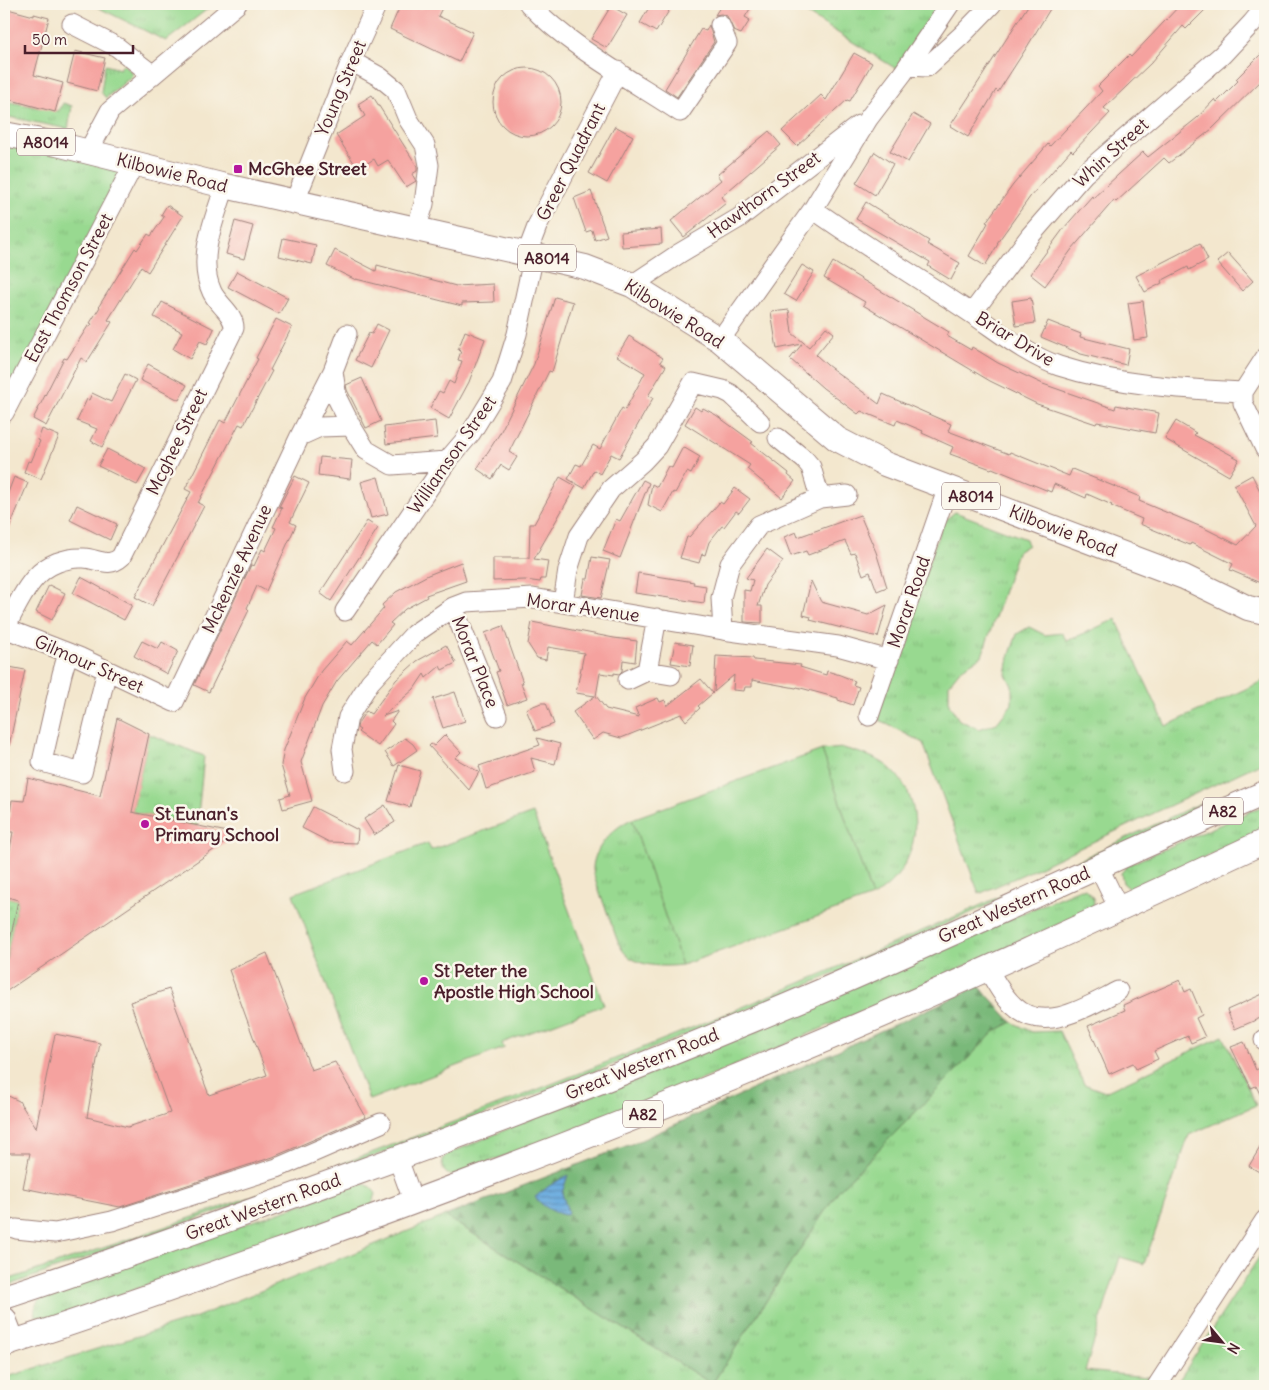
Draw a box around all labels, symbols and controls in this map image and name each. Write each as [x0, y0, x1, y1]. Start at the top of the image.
scale bar [25, 22, 132, 54]
text: 50 m [32, 30, 67, 49]
street label: Young Street [310, 36, 371, 139]
street label: Greer Quadrant [531, 99, 610, 225]
street label: Whin Street [1068, 113, 1153, 192]
road number: A8014 [17, 128, 75, 156]
street label: Hawthorn Street [703, 146, 825, 243]
street label: Kilbowie Road [114, 148, 230, 198]
place label: McGhee Street [248, 157, 367, 180]
marker: McGhee Street [232, 163, 244, 175]
street label: East Thomson Street [19, 209, 118, 366]
road number: A8014 [518, 244, 576, 272]
street label: Kilbowie Road [620, 274, 729, 354]
street label: Briar Drive [972, 306, 1059, 371]
street label: Mcghee Street [141, 385, 212, 499]
street label: Williamson Street [402, 391, 501, 518]
road number: A8014 [942, 482, 1000, 510]
street label: Kilbowie Road [1006, 499, 1121, 562]
street label: Mckenzie Avenue [197, 501, 276, 637]
street label: Morar Road [882, 552, 935, 651]
street label: Morar Avenue [525, 588, 641, 627]
street label: Morar Place [447, 612, 504, 711]
street label: Gilmour Street [31, 629, 147, 698]
road number: A82 [1203, 798, 1243, 824]
place label: St Eunan's Primary School [155, 802, 279, 846]
marker: St Eunan's Primary School [139, 818, 151, 830]
street label: Great Western Road [934, 861, 1094, 948]
place label: St Peter the Apostle High School [434, 959, 594, 1003]
marker: St Peter the Apostle High School [418, 975, 430, 987]
street label: Great Western Road [562, 1022, 722, 1105]
road number: A82 [623, 1100, 663, 1128]
street label: Great Western Road [182, 1168, 344, 1245]
north arrow [1196, 1318, 1246, 1368]
text: N [1223, 1340, 1244, 1357]

